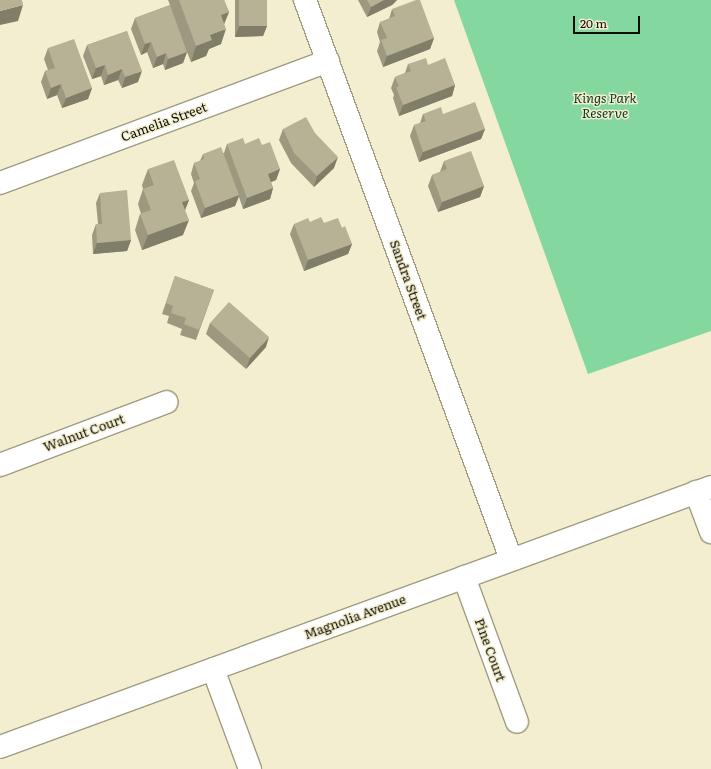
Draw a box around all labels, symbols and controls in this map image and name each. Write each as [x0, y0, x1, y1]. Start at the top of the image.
scale bar [575, 8, 642, 34]
text: 20 m [580, 14, 607, 32]
park label: Kings Park Reserve [573, 91, 637, 122]
street label: Camelia Street [119, 99, 209, 145]
street label: Sandra Street [386, 238, 430, 322]
street label: Walnut Court [41, 411, 127, 455]
street label: Magnolia Avenue [302, 591, 408, 643]
street label: Pine Court [471, 616, 509, 684]

